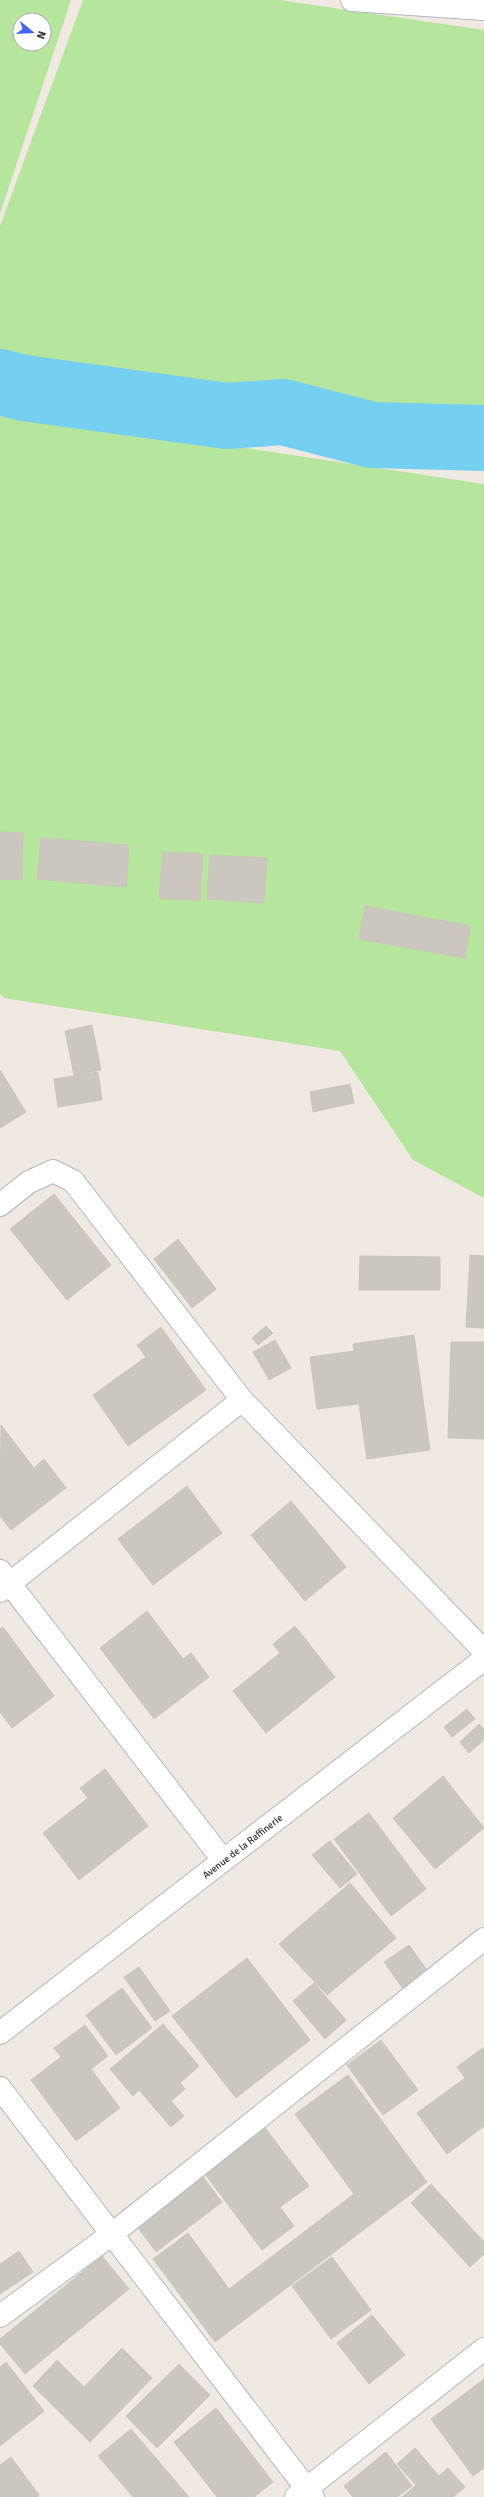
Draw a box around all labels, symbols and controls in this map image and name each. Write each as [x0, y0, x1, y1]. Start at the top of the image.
north arrow [12, 12, 52, 52]
text: N [34, 29, 48, 41]
street label: Avenue de la Raffinerie [200, 1812, 285, 1881]

